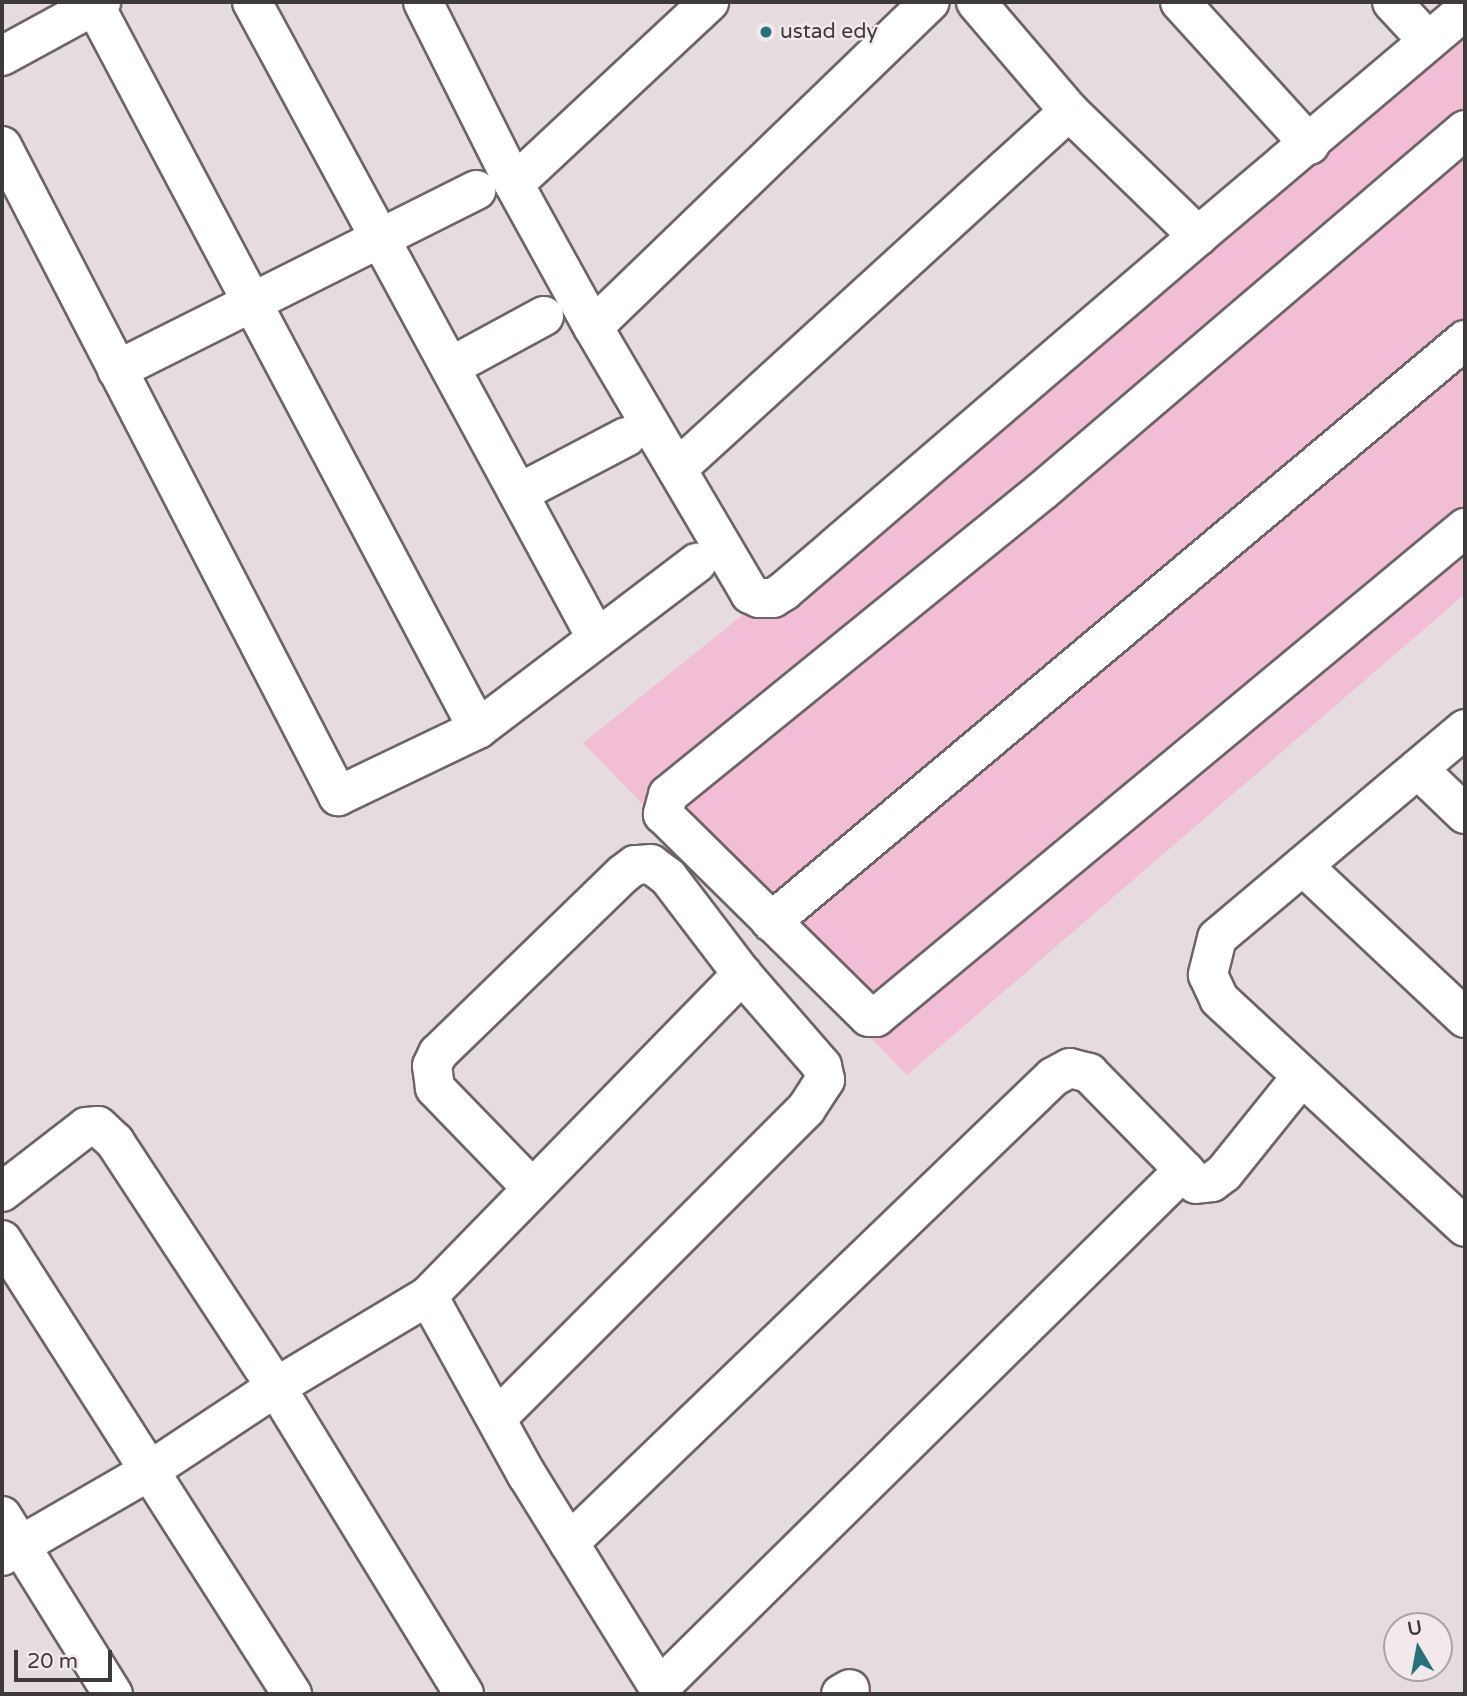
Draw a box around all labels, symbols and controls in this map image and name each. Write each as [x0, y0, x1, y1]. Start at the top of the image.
place label: ustad edy [780, 19, 878, 45]
marker: ustad edy [758, 24, 774, 40]
north arrow [1383, 1612, 1453, 1682]
text: U [1406, 1616, 1424, 1640]
scale bar [18, 1636, 116, 1680]
text: 20 m [27, 1649, 78, 1674]

